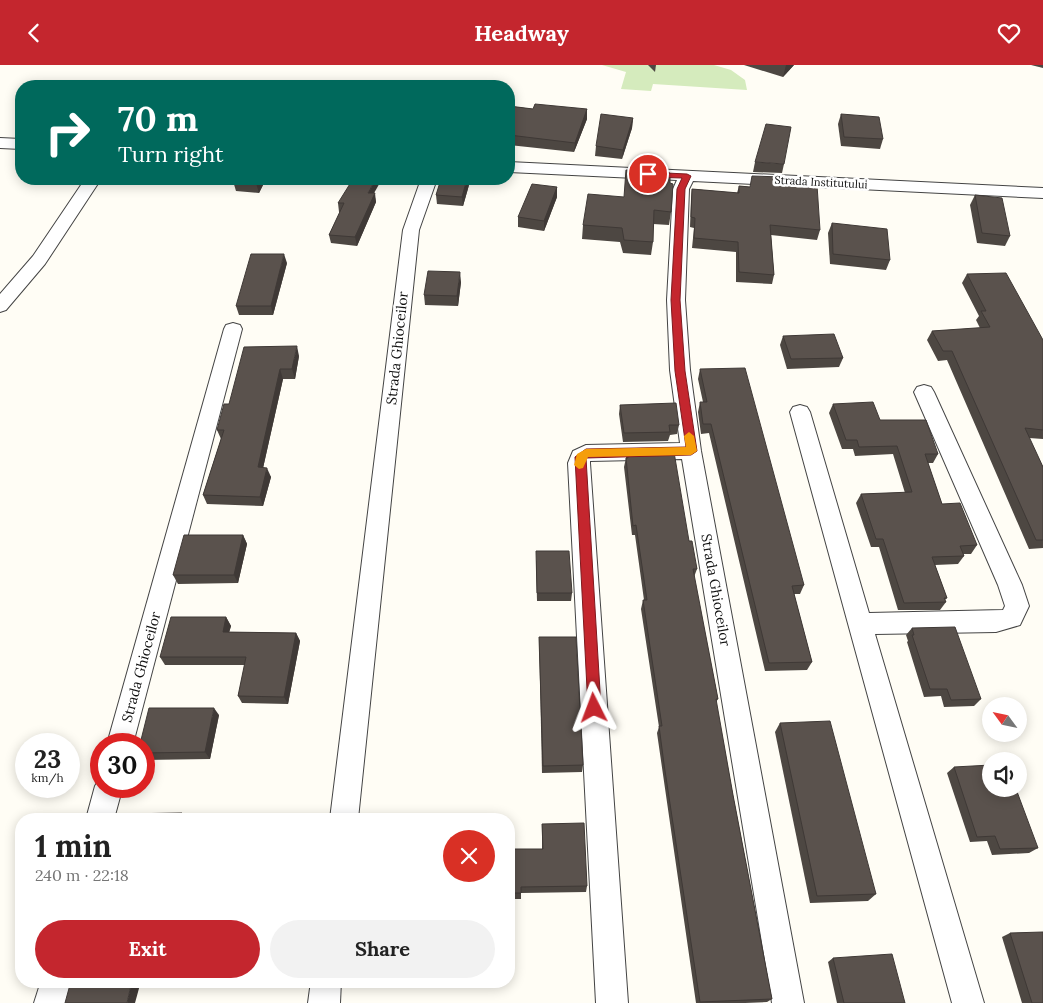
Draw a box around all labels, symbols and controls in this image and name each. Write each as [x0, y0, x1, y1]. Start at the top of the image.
icon: back [20, 19, 48, 47]
text: Headway [474, 19, 569, 47]
icon: heart [995, 19, 1023, 47]
text: 70 m [118, 96, 198, 141]
icon: right [35, 100, 100, 165]
text: Turn right [118, 140, 223, 168]
pin [627, 153, 669, 195]
icon: arrive [634, 160, 662, 188]
street label: Strada Institutului [774, 173, 868, 191]
street label: Strada Ghioceilor [382, 290, 412, 406]
street label: Strada Ghioceilor [697, 532, 735, 648]
street label: Strada Ghioceilor [118, 610, 164, 724]
position arrow [567, 681, 619, 733]
north arrow [982, 697, 1028, 743]
map controls [982, 697, 1027, 797]
speed limit sign: 30 [90, 733, 155, 798]
text: 23 [34, 743, 61, 775]
button: sound [982, 752, 1027, 797]
text: km/h [31, 770, 64, 785]
text: 1 min [35, 827, 112, 865]
button: close [443, 830, 495, 882]
text: 240 m · 22:18 [35, 865, 129, 885]
button: Exit [35, 920, 260, 978]
button: Share [270, 920, 495, 978]

